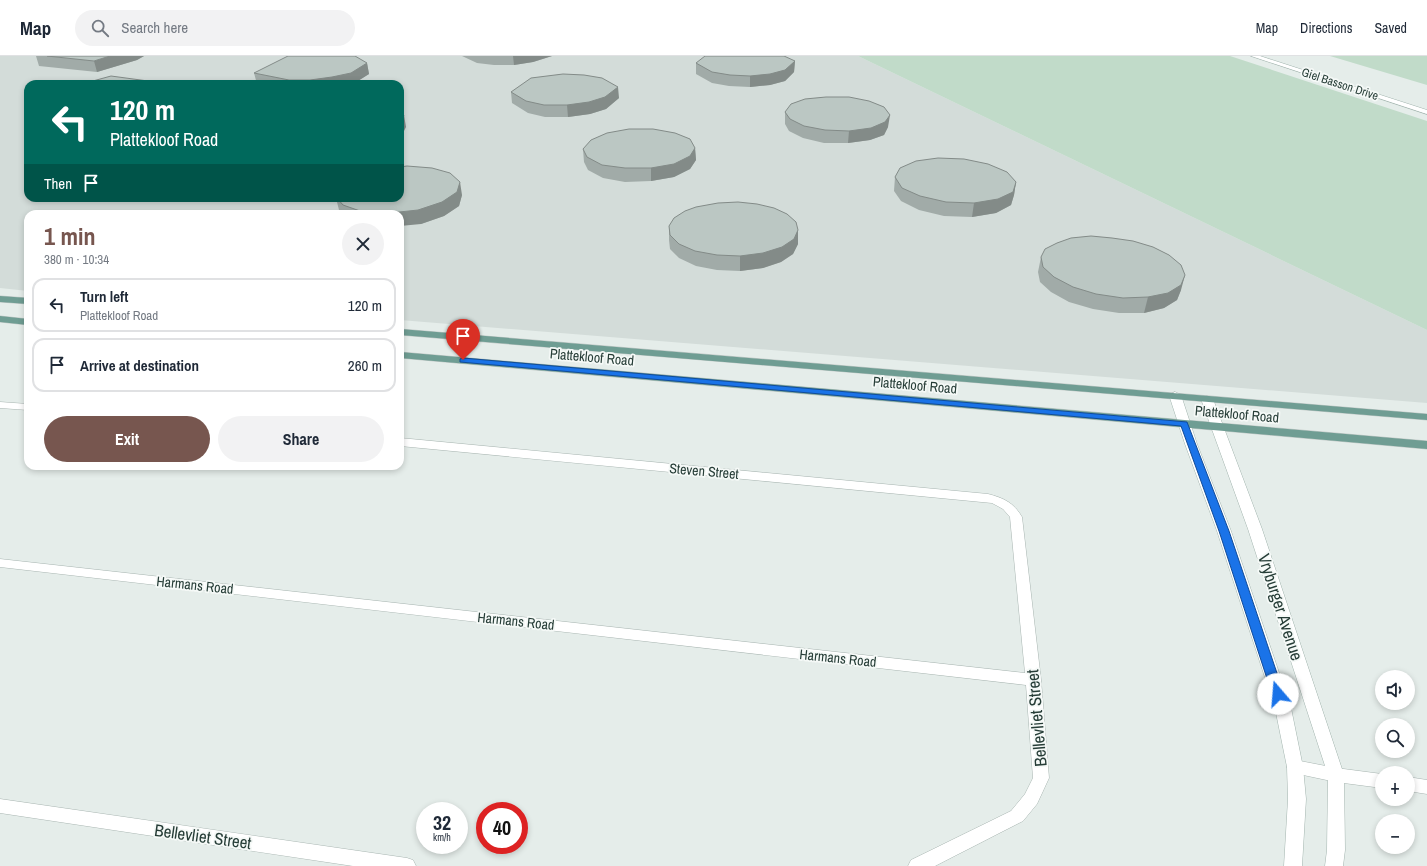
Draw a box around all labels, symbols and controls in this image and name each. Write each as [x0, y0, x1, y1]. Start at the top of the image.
search box [75, 10, 355, 46]
text: Map [20, 15, 51, 41]
icon: search [89, 17, 111, 39]
text: Search here [121, 17, 188, 38]
text: Map [1256, 19, 1278, 37]
text: Directions [1300, 19, 1352, 37]
text: Saved [1374, 19, 1407, 37]
street label: Giel Basson Drive [1300, 64, 1380, 104]
text: 120 m [110, 91, 175, 129]
icon: left [44, 96, 96, 148]
text: Plattekloof Road [110, 127, 218, 152]
icon: arrive [80, 172, 102, 194]
text: Then [44, 173, 72, 194]
text: 1 min [44, 220, 95, 252]
button: close [342, 223, 384, 265]
text: 380 m · 10:34 [44, 251, 109, 268]
text: Turn left [80, 286, 128, 307]
icon: left [46, 294, 68, 316]
text: 120 m [348, 295, 382, 316]
text: Plattekloof Road [80, 307, 158, 324]
pin [446, 319, 480, 360]
icon: arrive [452, 325, 474, 347]
street label: Plattekloof Road [549, 344, 635, 370]
icon: arrive [46, 354, 68, 376]
text: Arrive at destination [80, 355, 199, 376]
text: 260 m [348, 355, 382, 376]
street label: Plattekloof Road [872, 372, 958, 398]
street label: Plattekloof Road [1194, 401, 1280, 427]
button: Exit [44, 416, 210, 462]
button: Share [218, 416, 384, 462]
street label: Steven Street [669, 459, 739, 483]
street label: Vryburger Avenue [1253, 551, 1309, 663]
street label: Harmans Road [156, 572, 234, 598]
street label: Harmans Road [477, 608, 555, 634]
street label: Harmans Road [799, 645, 877, 671]
street label: Bellevliet Street [1020, 668, 1052, 768]
map controls [1375, 670, 1415, 854]
button: sound [1375, 670, 1415, 710]
position arrow [1257, 673, 1299, 715]
button: search [1375, 718, 1415, 758]
button: + [1375, 766, 1415, 806]
speed limit sign: 40 [476, 802, 528, 854]
text: 32 [433, 809, 451, 836]
button: − [1375, 814, 1415, 854]
street label: Bellevliet Street [153, 818, 253, 854]
text: km/h [433, 831, 451, 844]

